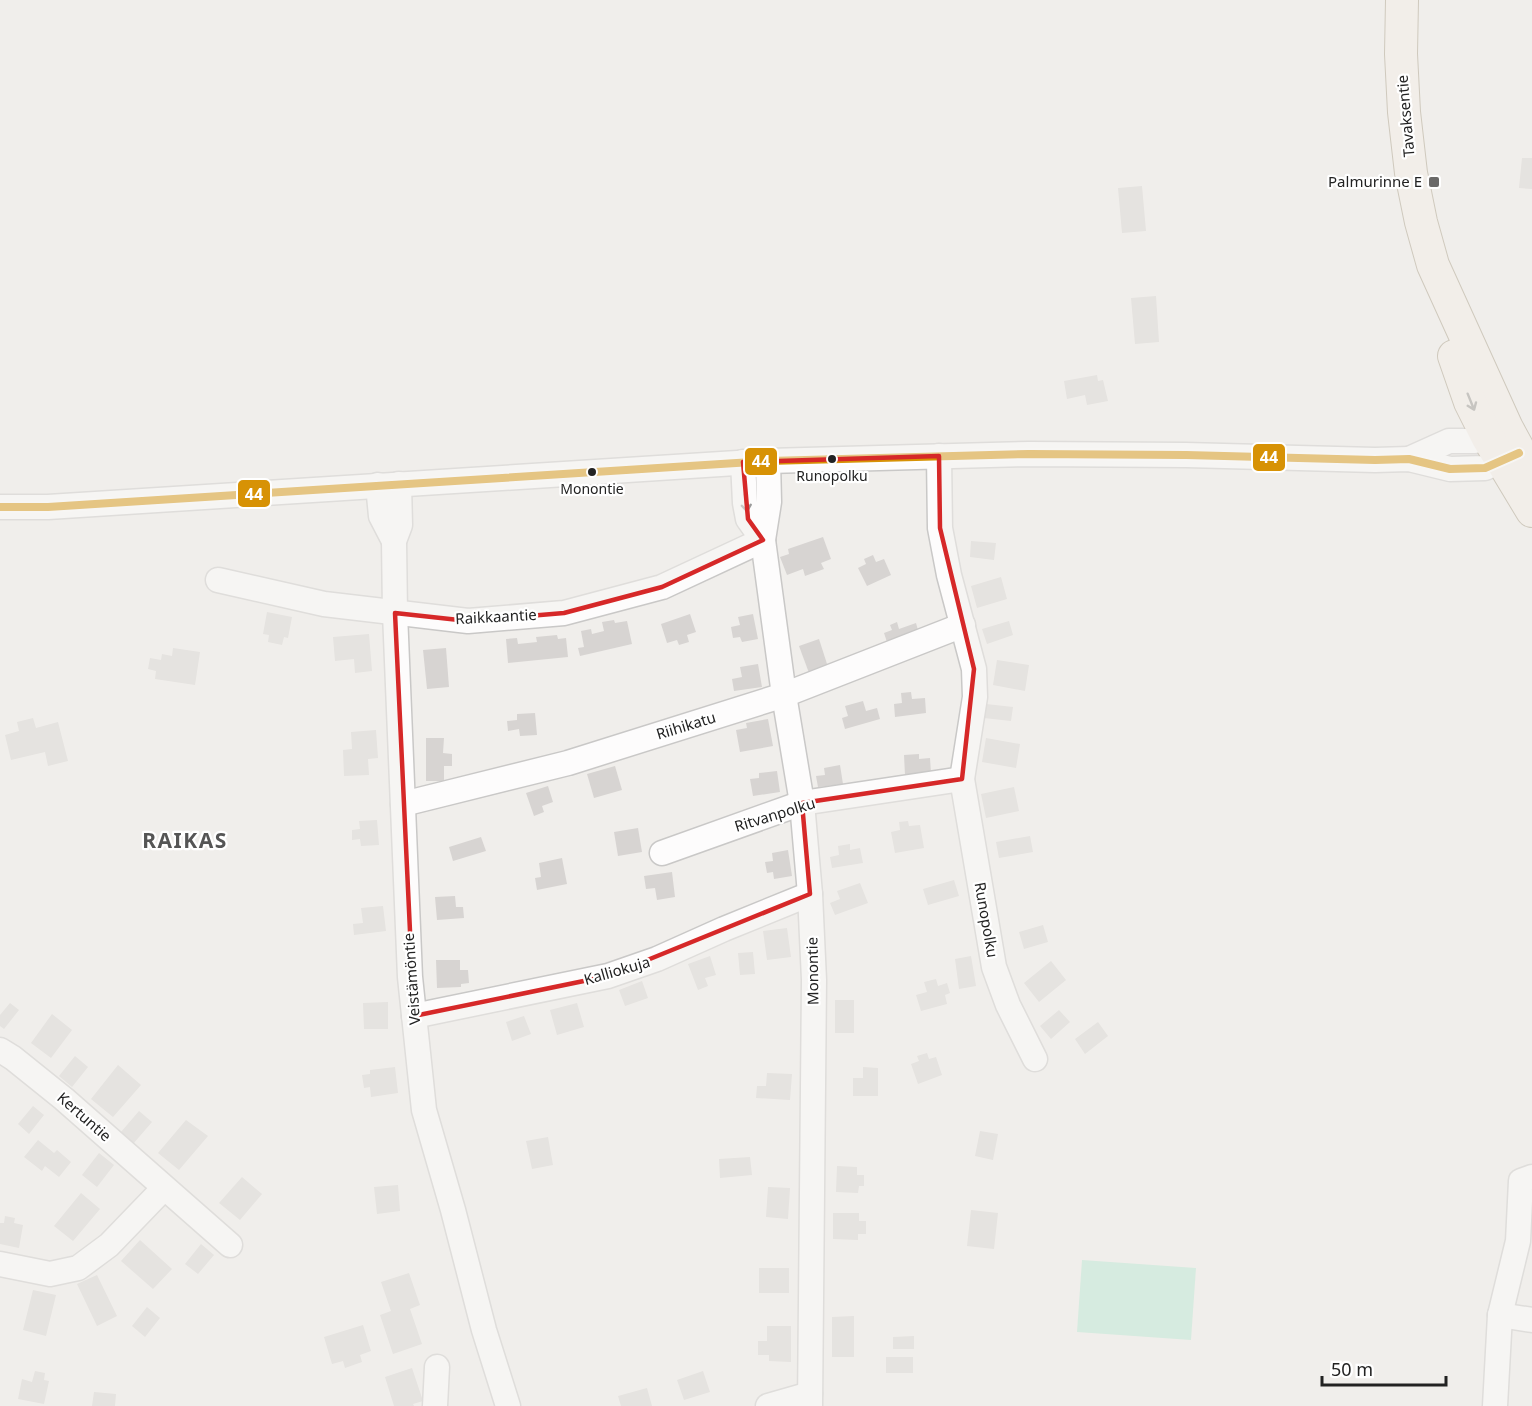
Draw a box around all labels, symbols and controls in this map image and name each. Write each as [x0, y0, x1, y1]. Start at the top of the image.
street label: Tavaksentie [1391, 74, 1419, 158]
place label: Palmurinne E [1328, 171, 1422, 191]
marker: Palmurinne E [1427, 175, 1441, 189]
one-way arrow [1466, 392, 1477, 411]
line badge: 44 [1252, 443, 1286, 472]
text: 44 [1260, 446, 1278, 468]
line badge: 44 [744, 447, 778, 476]
text: 44 [752, 450, 770, 472]
marker: Runopolku [826, 453, 838, 465]
marker: Monontie [586, 466, 598, 478]
place label: Runopolku [796, 466, 868, 485]
line badge: 44 [237, 479, 271, 508]
place label: Monontie [560, 479, 624, 498]
text: 44 [245, 483, 263, 505]
one-way arrow [741, 493, 752, 513]
street label: Raikkaantie [455, 604, 537, 628]
street label: Riihikatu [653, 707, 718, 744]
street label: Ritvanpolku [732, 792, 817, 836]
district label: RAIKAS [142, 826, 228, 854]
street label: Runopolku [971, 880, 1003, 959]
street label: Veistämöntie [398, 932, 424, 1026]
street label: Monontie [801, 937, 823, 1005]
street label: Kalliokuja [581, 951, 652, 989]
street label: Kertuntie [53, 1087, 116, 1145]
scale bar [1322, 1349, 1446, 1387]
text: 50 m [1331, 1357, 1373, 1381]

